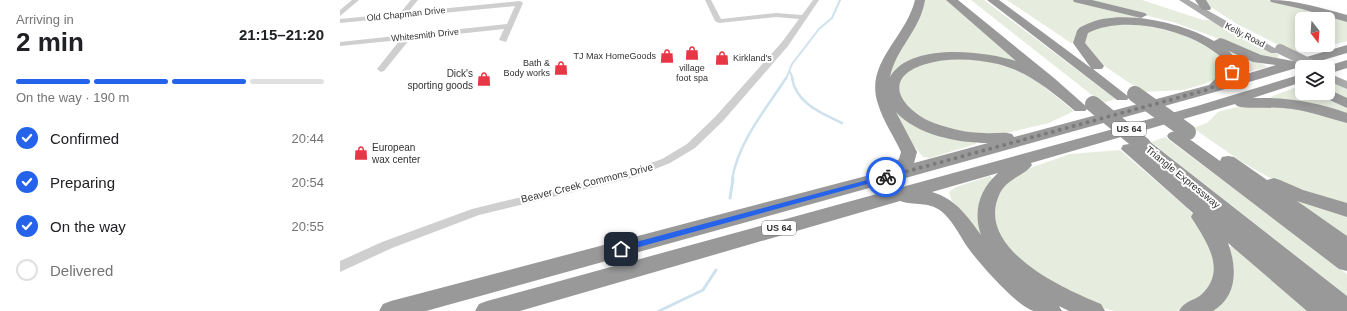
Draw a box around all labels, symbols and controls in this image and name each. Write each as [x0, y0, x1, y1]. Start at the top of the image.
street label: Old Chapman Drive [366, 5, 446, 23]
text: Arriving in [16, 12, 74, 27]
north arrow [1295, 12, 1335, 52]
map controls [1295, 12, 1335, 100]
street label: Kelly Road [1223, 21, 1267, 49]
text: 21:15–21:20 [239, 26, 324, 43]
street label: Whitesmith Drive [391, 26, 459, 44]
text: 2 min [16, 27, 84, 57]
shop icon: village foot spa [684, 45, 700, 61]
shop icon: TJ Max HomeGoods [659, 48, 675, 64]
shop icon: Kirkland's [714, 50, 730, 66]
place label: TJ Max HomeGoods [573, 51, 656, 61]
place label: Kirkland's [733, 53, 772, 63]
pin [1215, 55, 1249, 89]
place label: Bath & Body works [503, 58, 550, 78]
shop icon: Bath & Body works [553, 60, 569, 76]
button: layers [1295, 60, 1335, 100]
icon: bag [1221, 61, 1243, 83]
place label: village foot spa [676, 63, 708, 83]
place label: Dick's sporting goods [407, 68, 473, 91]
shop icon: Dick's sporting goods [476, 71, 492, 87]
text: On the way · 190 m [16, 90, 129, 105]
road number: US 64 [1112, 122, 1146, 136]
icon: check [16, 127, 38, 149]
text: Confirmed [50, 130, 119, 147]
text: 20:44 [291, 131, 324, 146]
place label: European wax center [371, 142, 421, 165]
street label: Triangle Expressway [1144, 144, 1222, 210]
shop icon: European wax center [353, 145, 369, 161]
courier [866, 157, 906, 197]
street label: Beaver Creek Commons Drive [520, 161, 655, 205]
icon: bike [875, 166, 897, 188]
icon: check [16, 171, 38, 193]
text: Preparing [50, 174, 115, 191]
text: 20:54 [291, 175, 324, 190]
icon: check [16, 215, 38, 237]
text: On the way [50, 218, 126, 235]
text: 20:55 [291, 219, 324, 234]
road number: US 64 [762, 221, 796, 235]
pin [604, 232, 638, 266]
icon: home [610, 238, 632, 260]
text: Delivered [50, 262, 113, 279]

